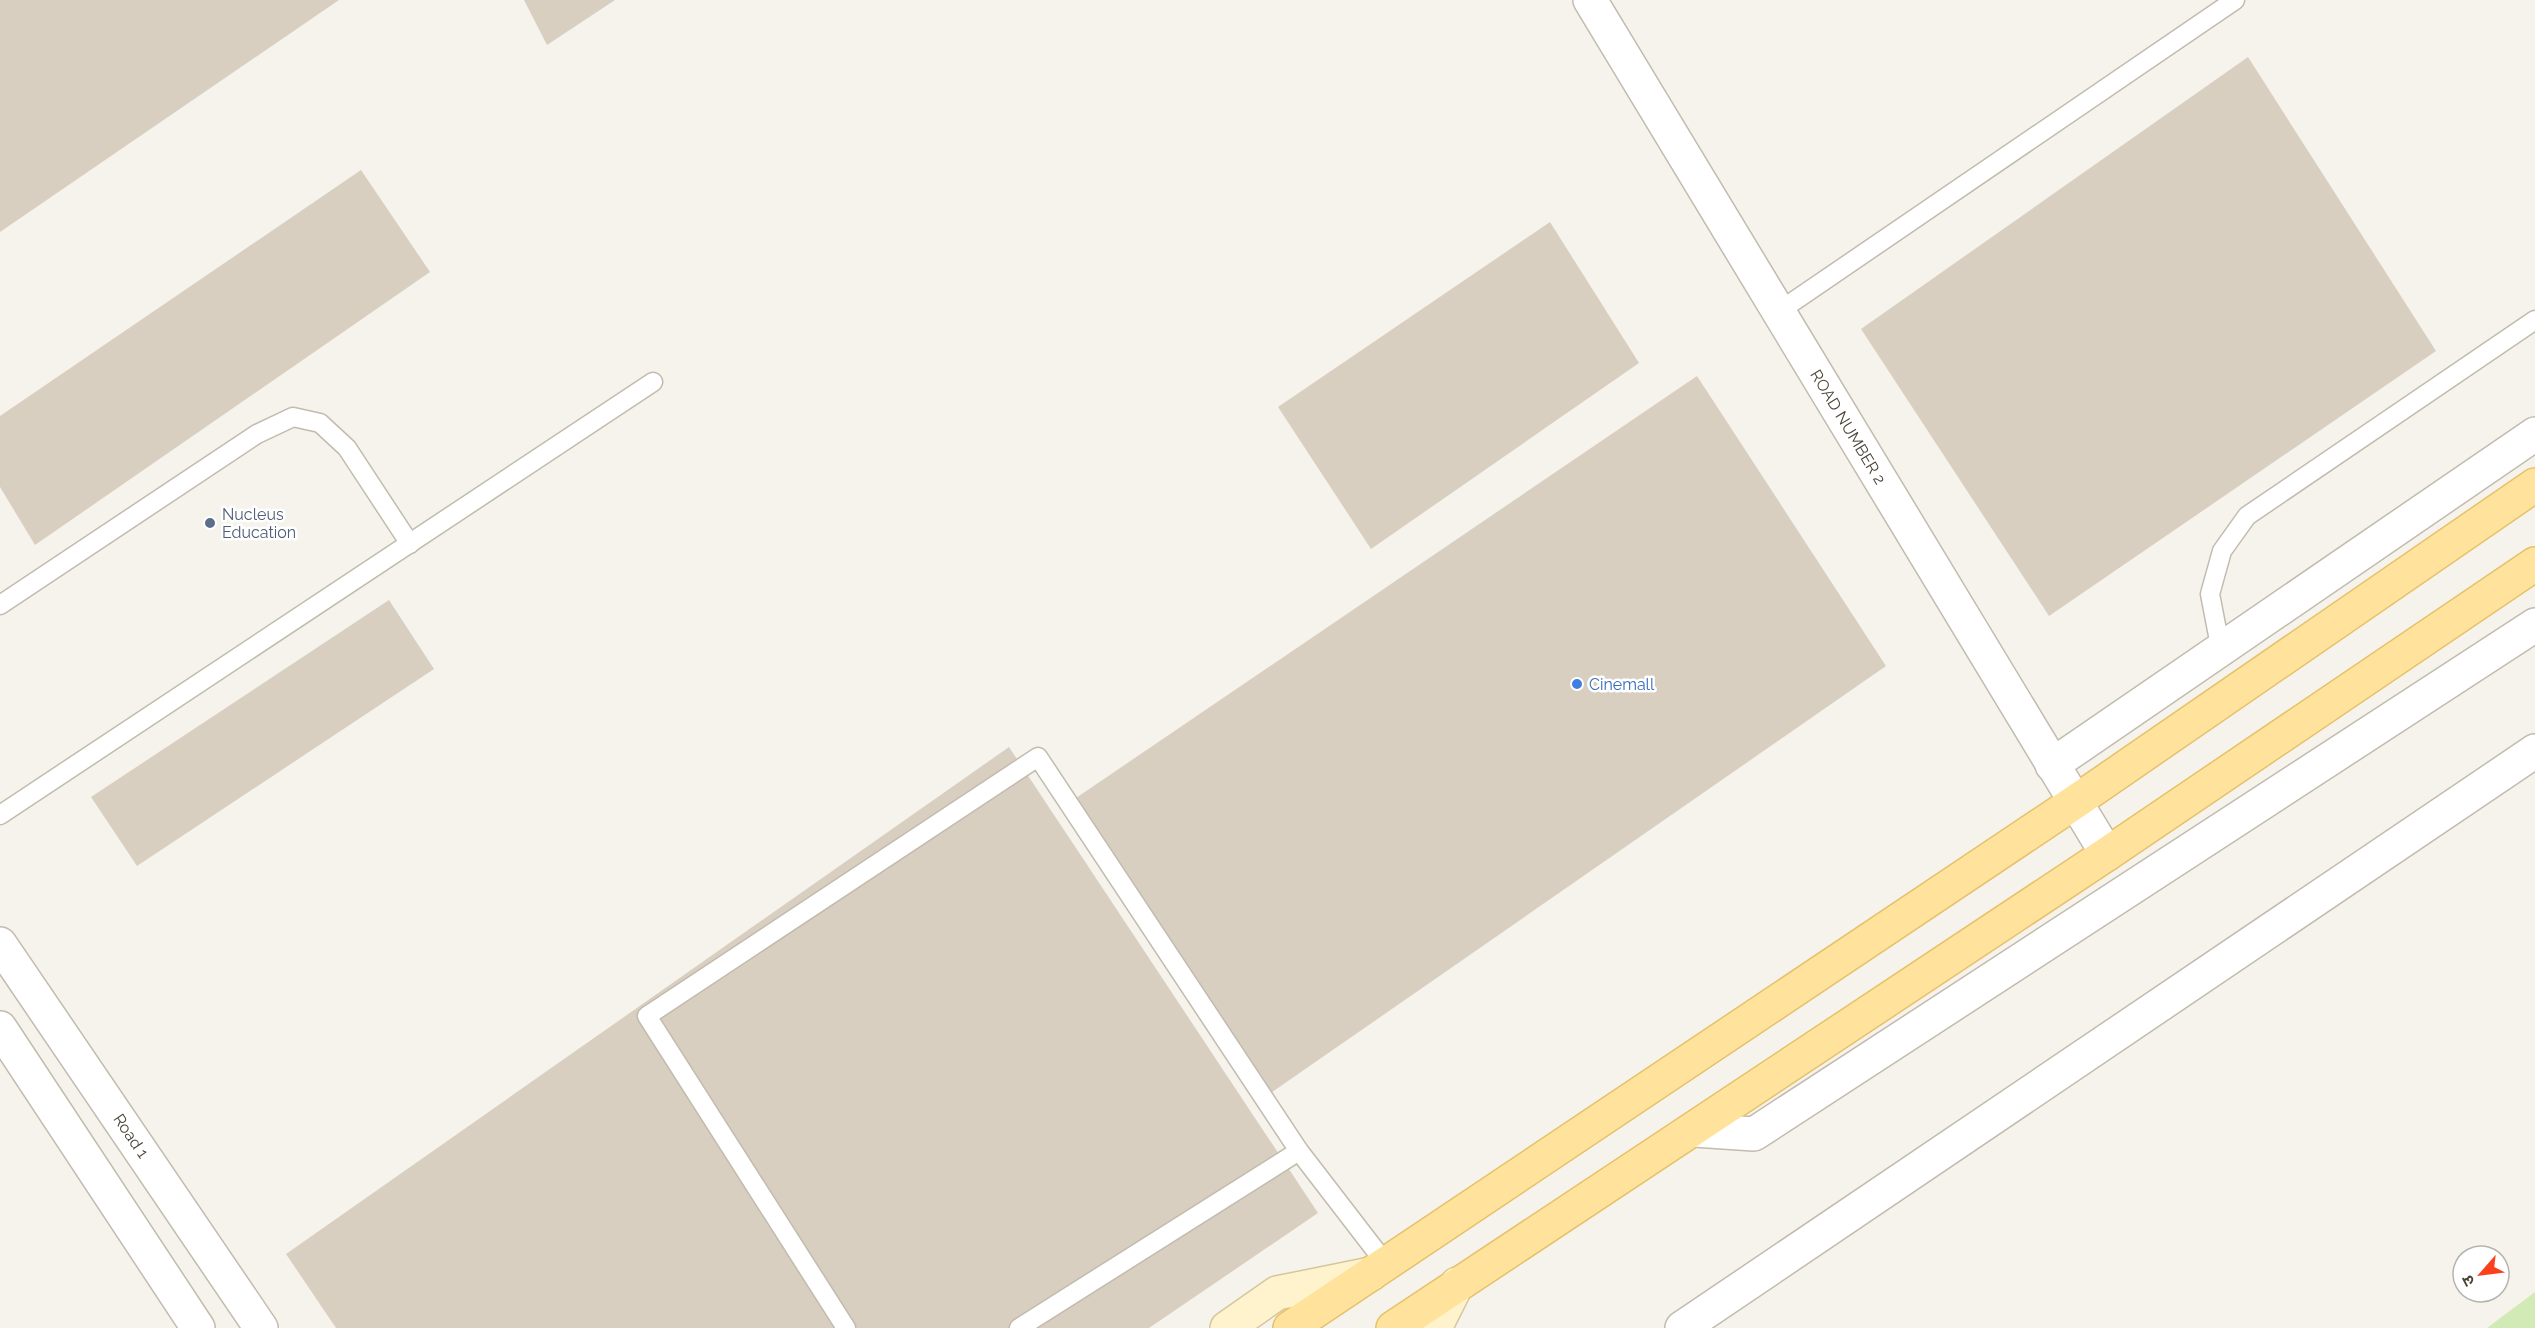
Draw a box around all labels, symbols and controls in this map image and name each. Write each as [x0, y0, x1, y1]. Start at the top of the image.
street label: ROAD NUMBER 2 [1806, 366, 1890, 488]
place label: Nucleus Education [222, 505, 296, 542]
marker: Nucleus Education [203, 516, 217, 530]
place label: Cinemall [1589, 675, 1655, 694]
marker: Cinemall [1570, 677, 1584, 691]
street label: Road 1 [109, 1110, 153, 1162]
north arrow [2451, 1244, 2511, 1304]
text: उ [2457, 1272, 2479, 1289]

